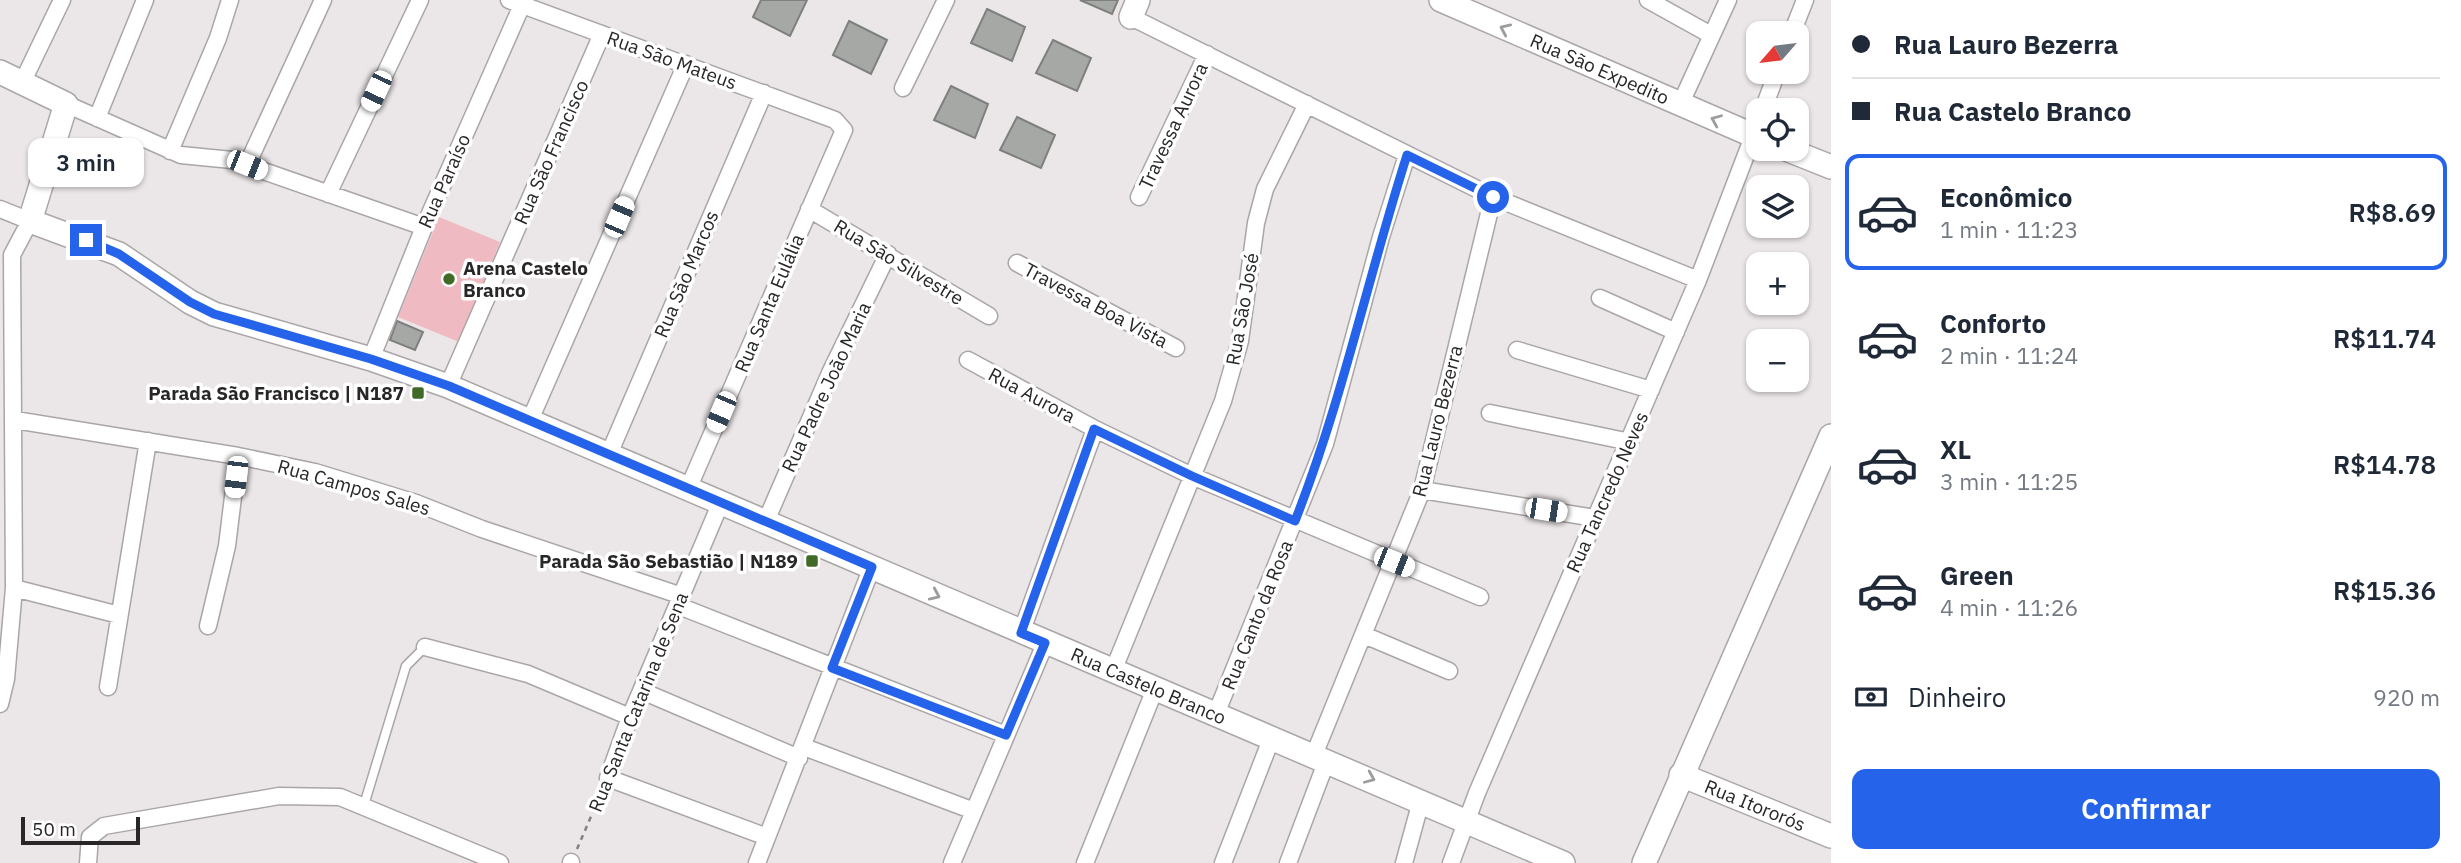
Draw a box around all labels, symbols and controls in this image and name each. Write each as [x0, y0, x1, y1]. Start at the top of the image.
north arrow [1746, 21, 1810, 84]
map controls [1746, 21, 1809, 392]
one-way arrow [1499, 23, 1511, 37]
street label: Rua São Mateus [604, 25, 740, 95]
text: Rua Lauro Bezerra [1894, 27, 2118, 61]
street label: Rua São Expedito [1527, 28, 1673, 110]
street label: Travessa Aurora [1133, 59, 1213, 193]
car [358, 68, 395, 114]
street label: Rua São Francisco [508, 76, 594, 228]
text: Rua Castelo Branco [1894, 94, 2131, 128]
button: locate [1746, 98, 1809, 161]
one-way arrow [1711, 115, 1723, 129]
street label: Rua Paraíso [413, 130, 475, 232]
callout: 3 min [28, 138, 144, 188]
text: 3 min [56, 147, 116, 177]
car [224, 147, 271, 183]
button: layers [1746, 175, 1809, 238]
text: Econômico [1940, 180, 2072, 214]
route start [1477, 181, 1509, 213]
icon: car [1856, 181, 1919, 244]
car [602, 194, 637, 240]
text: R$8.69 [2349, 195, 2436, 229]
street label: Rua São Marcos [648, 207, 724, 341]
street label: Rua São Silvestre [830, 214, 968, 310]
text: 1 min · 11:23 [1940, 214, 2078, 244]
route end [70, 224, 102, 256]
street label: Rua Santa Eulália [729, 230, 809, 376]
street label: Rua São José [1220, 251, 1264, 367]
button: + [1746, 252, 1809, 315]
place label: Arena Castelo Branco [463, 256, 588, 302]
street label: Travessa Boa Vista [1020, 257, 1172, 353]
marker: Arena Castelo Branco [441, 271, 457, 287]
street label: Rua Padre João Maria [776, 298, 876, 476]
text: Conforto [1940, 306, 2046, 340]
icon: car [1856, 307, 1919, 370]
text: R$11.74 [2333, 321, 2436, 355]
button: − [1746, 329, 1809, 392]
text: 2 min · 11:24 [1940, 340, 2078, 370]
street label: Rua Lauro Bezerra [1407, 342, 1467, 500]
street label: Rua Aurora [984, 362, 1080, 428]
place label: Parada São Francisco | N187 [148, 381, 404, 405]
marker: Parada São Francisco | N187 [410, 385, 426, 401]
car [704, 389, 739, 435]
street label: Rua Tancredo Neves [1561, 408, 1653, 576]
text: XL [1940, 432, 1971, 466]
icon: car [1856, 433, 1919, 496]
text: R$14.78 [2333, 447, 2436, 481]
street label: Rua Campos Sales [275, 454, 433, 520]
car [224, 455, 249, 499]
text: 3 min · 11:25 [1940, 466, 2078, 496]
car [1524, 496, 1569, 524]
street label: Rua Canto da Rosa [1216, 537, 1298, 693]
car [1371, 544, 1418, 580]
place label: Parada São Sebastião | N189 [539, 549, 798, 573]
marker: Parada São Sebastião | N189 [804, 553, 820, 569]
text: Green [1940, 558, 2014, 592]
icon: car [1856, 559, 1919, 622]
text: R$15.36 [2333, 573, 2436, 607]
one-way arrow [927, 587, 940, 601]
street label: Rua Santa Catarina de Sena [583, 589, 693, 815]
text: 4 min · 11:26 [1940, 592, 2078, 622]
street label: Rua Castelo Branco [1067, 642, 1230, 729]
icon: cash [1852, 678, 1890, 716]
text: Dinheiro [1908, 680, 2006, 714]
text: 920 m [2373, 682, 2440, 712]
button: Confirmar [1852, 769, 2440, 849]
one-way arrow [1363, 770, 1375, 784]
street label: Rua Itororós [1701, 774, 1809, 836]
scale bar [21, 814, 140, 846]
text: 50 m [32, 817, 76, 841]

